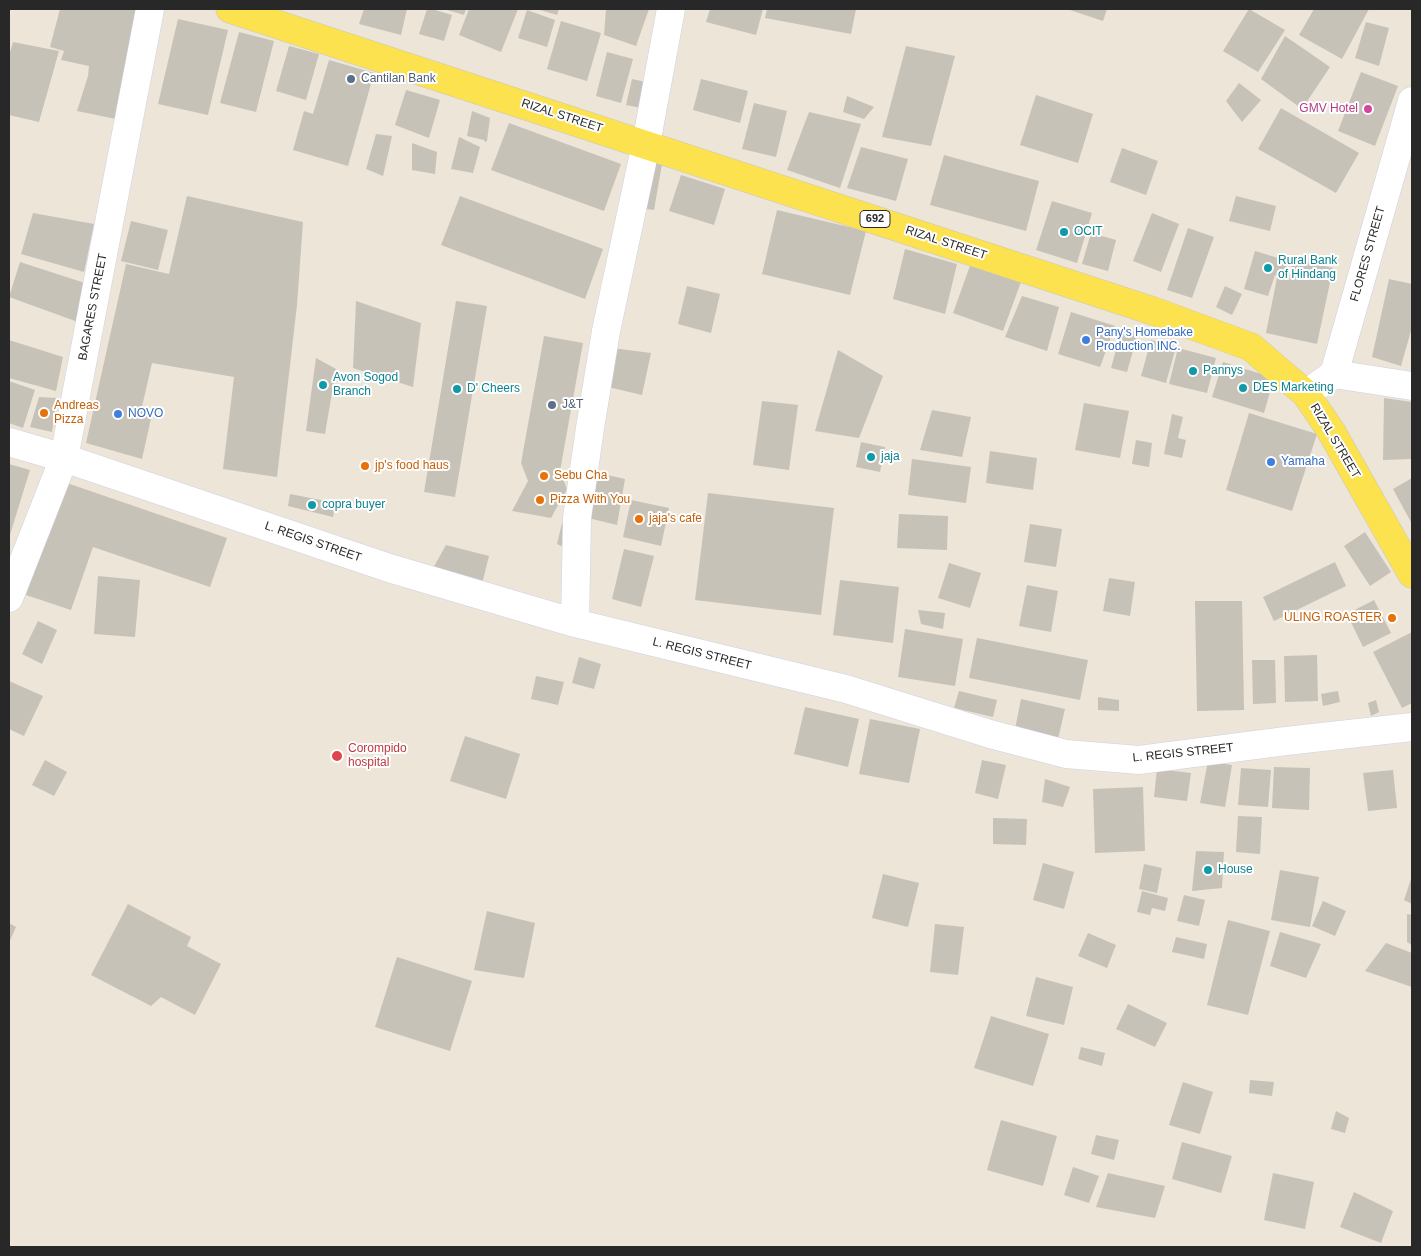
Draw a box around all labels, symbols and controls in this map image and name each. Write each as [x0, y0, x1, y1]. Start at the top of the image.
place label: Cantilan Bank [361, 72, 436, 86]
marker: Cantilan Bank [345, 73, 357, 85]
street label: RIZAL STREET [520, 96, 604, 136]
place label: GMV Hotel [1299, 102, 1358, 116]
marker: GMV Hotel [1362, 103, 1374, 115]
street label: FLORES STREET [1347, 205, 1389, 303]
road number: 692 [860, 210, 890, 228]
street label: RIZAL STREET [904, 223, 988, 263]
place label: OCIT [1074, 225, 1103, 239]
marker: OCIT [1058, 226, 1070, 238]
street label: BAGARES STREET [76, 252, 110, 362]
place label: Rural Bank of Hindang [1278, 254, 1337, 282]
marker: Rural Bank of Hindang [1262, 262, 1274, 274]
place label: Pany's Homebake Production INC. [1096, 326, 1193, 354]
marker: Pany's Homebake Production INC. [1080, 334, 1092, 346]
place label: Pannys [1203, 364, 1243, 378]
marker: Pannys [1187, 365, 1199, 377]
place label: Avon Sogod Branch [333, 371, 398, 399]
marker: Avon Sogod Branch [317, 379, 329, 391]
place label: DES Marketing [1253, 381, 1334, 395]
place label: D' Cheers [467, 382, 520, 396]
marker: DES Marketing [1237, 382, 1249, 394]
marker: D' Cheers [451, 383, 463, 395]
place label: J&T [562, 398, 583, 412]
place label: Andreas Pizza [54, 399, 99, 427]
marker: J&T [546, 399, 558, 411]
street label: RIZAL STREET [1307, 401, 1363, 481]
marker: Andreas Pizza [38, 407, 50, 419]
place label: NOVO [128, 407, 163, 421]
marker: NOVO [112, 408, 124, 420]
place label: jaja [881, 450, 900, 464]
marker: jaja [865, 451, 877, 463]
place label: Yamaha [1281, 455, 1325, 469]
marker: Yamaha [1265, 456, 1277, 468]
place label: jp's food haus [375, 459, 449, 473]
marker: jp's food haus [359, 460, 371, 472]
place label: Sebu Cha [554, 469, 607, 483]
marker: Sebu Cha [538, 470, 550, 482]
place label: Pizza With You [550, 493, 630, 507]
marker: Pizza With You [534, 494, 546, 506]
place label: copra buyer [322, 498, 385, 512]
marker: copra buyer [306, 499, 318, 511]
place label: jaja's cafe [649, 512, 702, 526]
marker: jaja's cafe [633, 513, 645, 525]
street label: L. REGIS STREET [263, 519, 363, 565]
place label: ULING ROASTER [1284, 611, 1382, 625]
marker: ULING ROASTER [1386, 612, 1398, 624]
street label: L. REGIS STREET [651, 635, 753, 673]
street label: L. REGIS STREET [1132, 741, 1234, 765]
place label: Corompido hospital [348, 742, 407, 770]
marker: Corompido hospital [330, 749, 344, 763]
place label: House [1218, 863, 1253, 877]
marker: House [1202, 864, 1214, 876]

